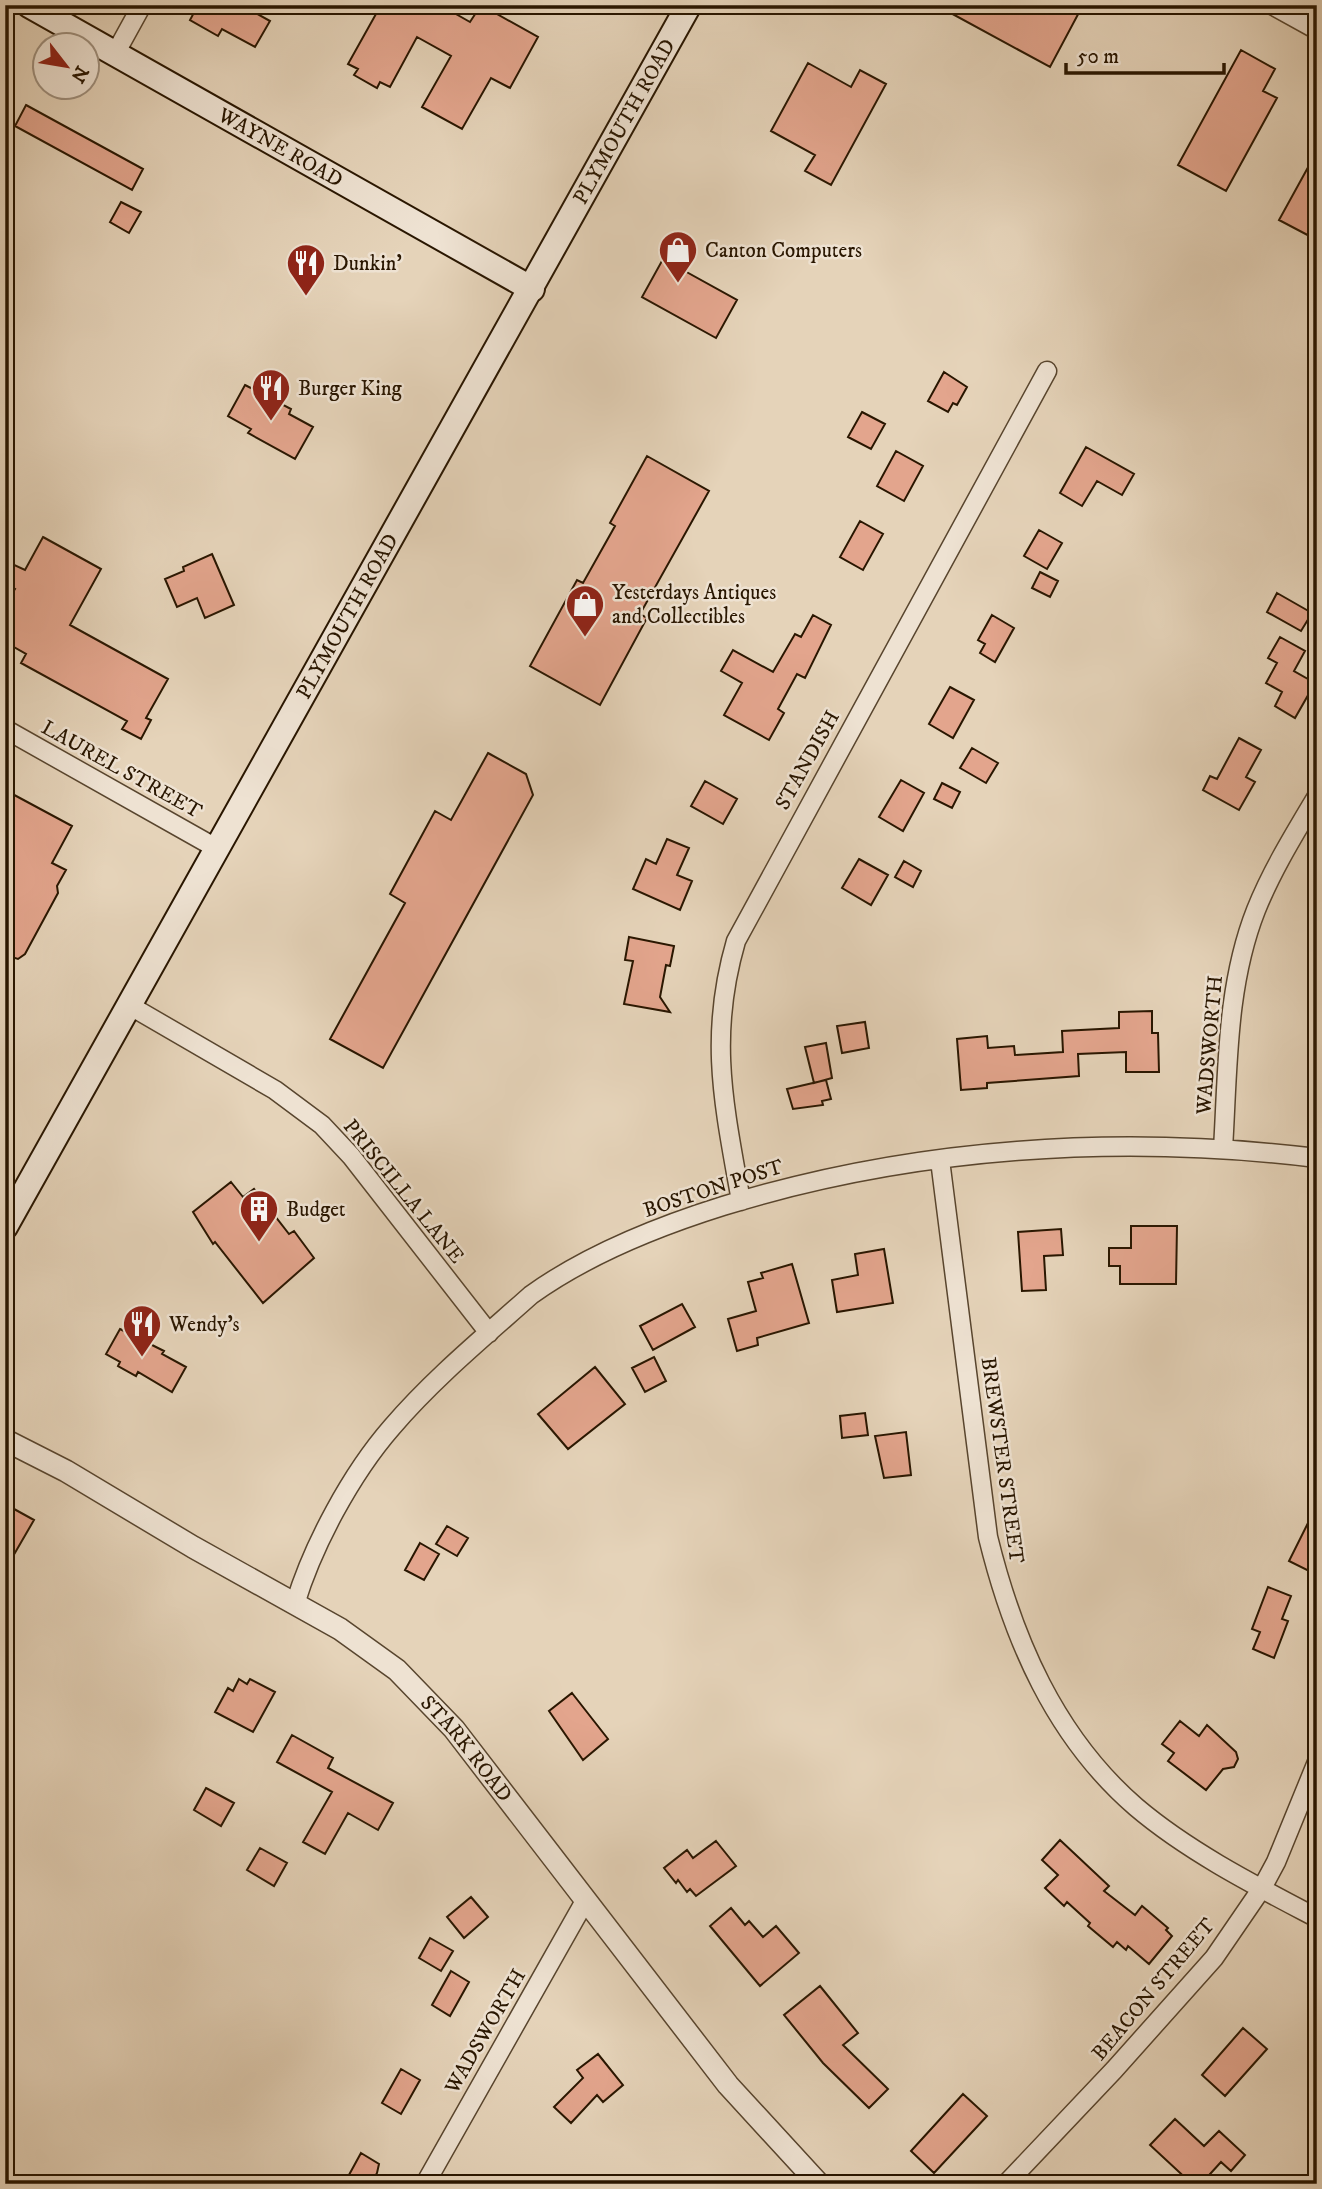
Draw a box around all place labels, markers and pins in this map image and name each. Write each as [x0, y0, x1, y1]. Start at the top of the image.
shop icon: Canton Computers [657, 229, 699, 284]
place label: Canton Computers [705, 238, 862, 264]
restaurant icon: Dunkin' [285, 242, 327, 297]
place label: Dunkin' [333, 251, 402, 277]
restaurant icon: Burger King [250, 367, 292, 422]
place label: Burger King [298, 376, 403, 402]
place label: Yesterdays Antiques and Collectibles [612, 580, 776, 630]
shop icon: Yesterdays Antiques and Collectibles [564, 583, 606, 638]
building icon: Budget [238, 1188, 280, 1243]
place label: Budget [286, 1197, 346, 1223]
restaurant icon: Wendy's [121, 1303, 163, 1358]
place label: Wendy's [168, 1312, 240, 1338]

